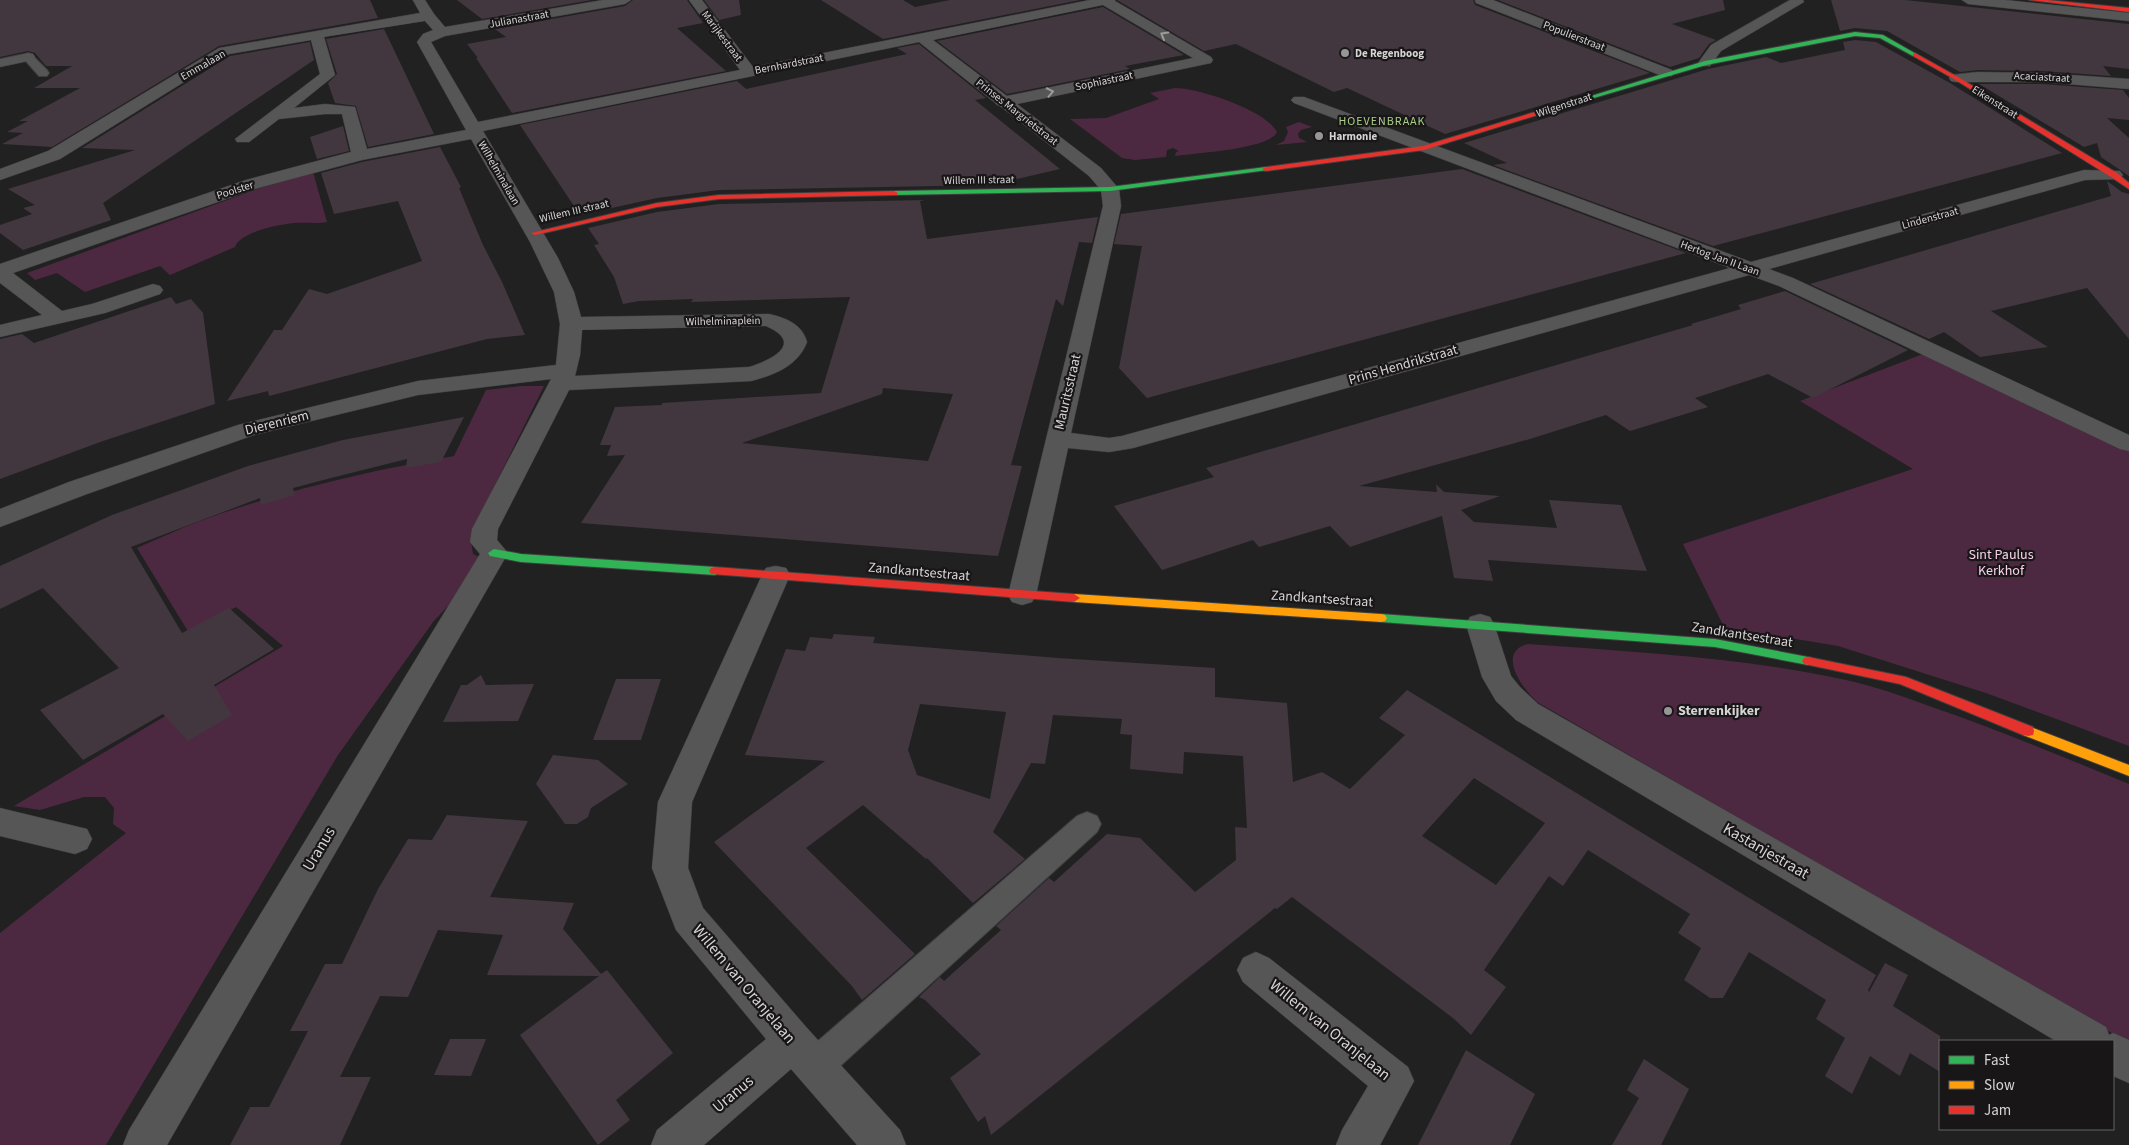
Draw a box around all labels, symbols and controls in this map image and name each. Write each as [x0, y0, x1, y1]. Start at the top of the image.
street label: Julianastraat [488, 6, 550, 32]
street label: Marijkestraat [698, 8, 746, 65]
street label: Populierstraat [1541, 17, 1607, 55]
one-way arrow [1160, 32, 1169, 42]
street label: Emmalaan [178, 46, 228, 84]
place label: De Regenboog [1355, 46, 1424, 61]
marker: De Regenboog [1339, 47, 1351, 59]
street label: Bernhardstraat [753, 50, 825, 78]
street label: Sophiastraat [1074, 68, 1134, 94]
street label: Acaciastraat [2014, 68, 2071, 86]
street label: Prinses Margrietstraat [973, 75, 1061, 149]
street label: Eikenstraat [1969, 82, 2021, 122]
one-way arrow [1046, 87, 1054, 98]
street label: Wilgenstraat [1534, 89, 1594, 121]
district label: HOEVENBRAAK [1338, 113, 1426, 130]
place label: Harmonie [1329, 129, 1377, 144]
marker: Harmonie [1313, 130, 1325, 142]
street label: Wilhelminalaan [475, 138, 523, 208]
street label: Willem III straat [943, 172, 1015, 188]
street label: Poolster [215, 177, 256, 203]
street label: Willem III straat [538, 196, 611, 226]
street label: Lindenstraat [1900, 203, 1960, 233]
street label: Hertog Jan II Laan [1678, 237, 1762, 279]
street label: Wilhelminaplein [685, 313, 761, 329]
street label: Prins Hendrikstraat [1346, 340, 1460, 390]
street label: Mauritsstraat [1050, 352, 1086, 432]
street label: Dierenriem [243, 405, 311, 441]
park label: Sint Paulus Kerkhof [1968, 545, 2034, 581]
street label: Zandkantsestraat [867, 558, 971, 586]
street label: Zandkantsestraat [1270, 585, 1374, 613]
street label: Zandkantsestraat [1690, 617, 1794, 653]
place label: Sterrenkijker [1678, 701, 1760, 721]
marker: Sterrenkijker [1662, 705, 1674, 717]
street label: Kastanjestraat [1719, 818, 1813, 885]
street label: Uranus [297, 823, 341, 875]
street label: Willem van Oranjelaan [687, 920, 801, 1048]
street label: Willem van Oranjelaan [1265, 974, 1395, 1086]
legend [1939, 1040, 2114, 1130]
text: Fast [1984, 1050, 2010, 1071]
street label: Uranus [708, 1070, 759, 1118]
text: Slow [1984, 1075, 2015, 1096]
text: Jam [1984, 1100, 2011, 1121]

